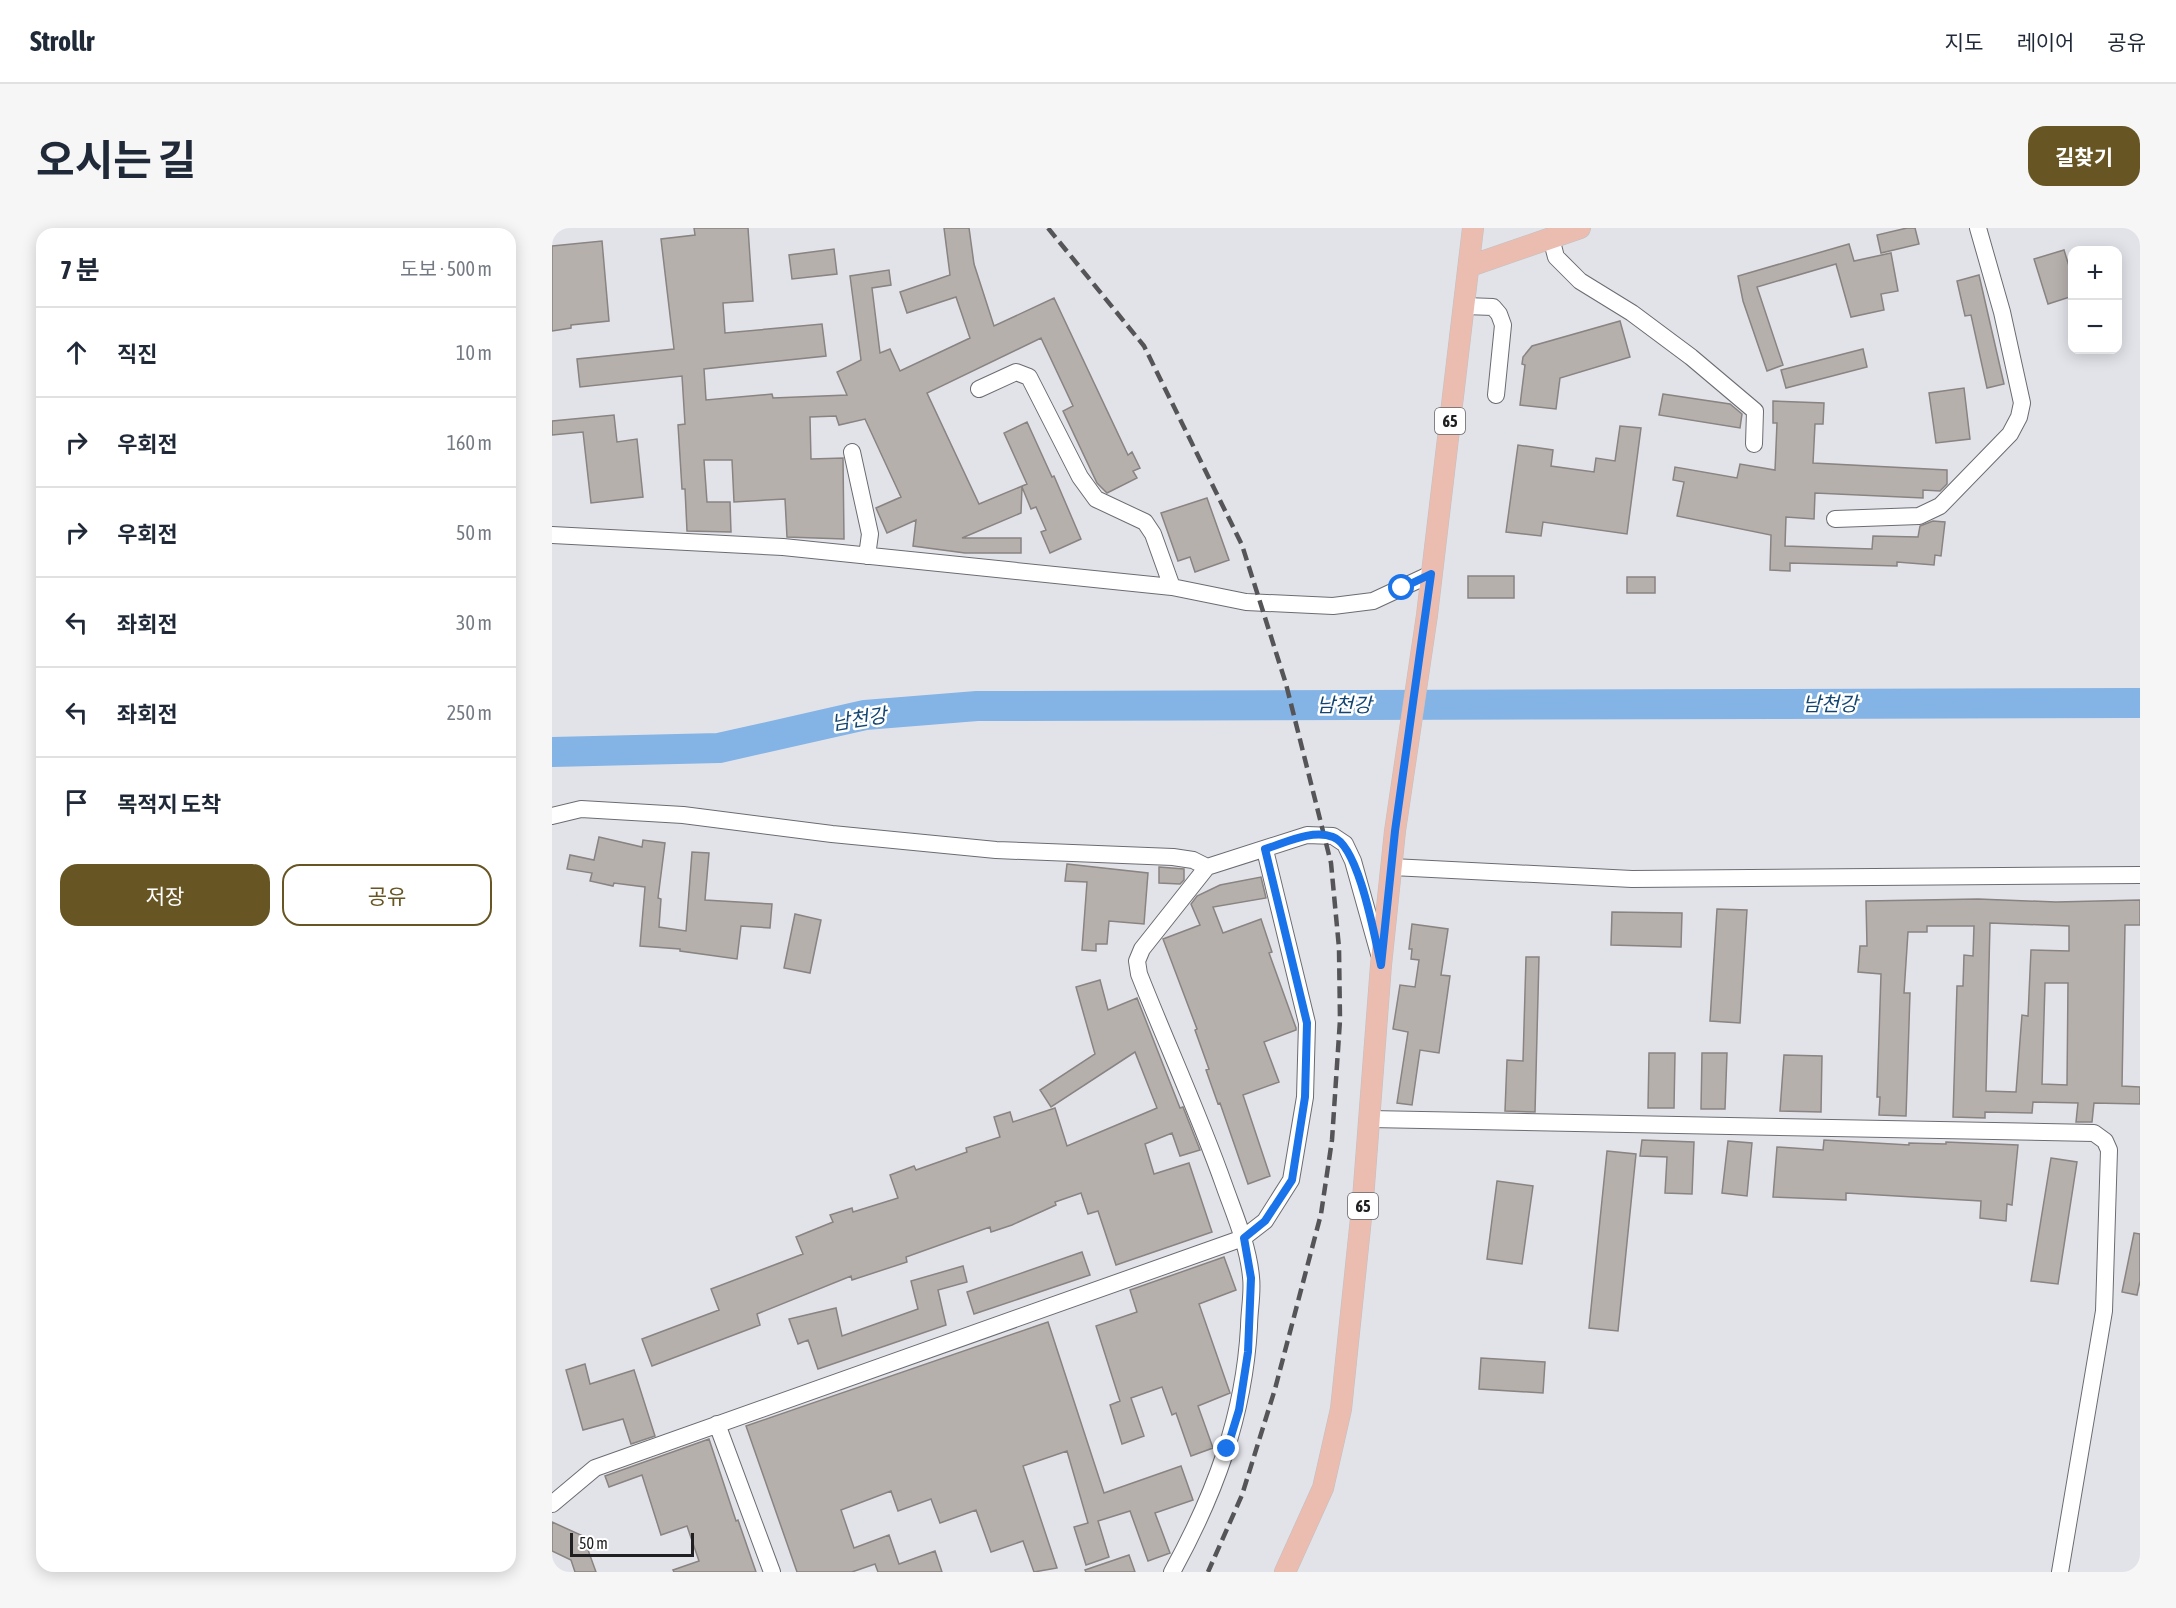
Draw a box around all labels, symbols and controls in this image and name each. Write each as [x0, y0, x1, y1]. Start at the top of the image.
text: Strollr [30, 25, 94, 57]
text: 지도 [1945, 30, 1983, 54]
text: 레이어 [2016, 30, 2074, 54]
text: 공유 [2107, 30, 2146, 54]
button: 길찾기 [2028, 126, 2140, 186]
text: 오시는 길 [36, 136, 196, 184]
map controls [2068, 246, 2122, 354]
button: + [2068, 246, 2122, 300]
text: 7 분 [60, 255, 100, 285]
text: 도보 · 500 m [400, 257, 492, 280]
button: − [2068, 300, 2122, 354]
icon: ahead [60, 336, 93, 369]
text: 직진 [117, 341, 157, 367]
text: 10 m [456, 341, 492, 364]
road number: 65 [1435, 408, 1465, 434]
icon: right [60, 426, 93, 459]
text: 우회전 [117, 431, 178, 457]
text: 160 m [447, 431, 492, 454]
icon: right [60, 516, 93, 549]
text: 우회전 [117, 521, 178, 547]
text: 50 m [456, 521, 492, 544]
route start [1388, 574, 1414, 600]
icon: left [60, 606, 93, 639]
text: 좌회전 [117, 611, 178, 637]
text: 30 m [456, 611, 492, 634]
water label: 남천강 [1802, 692, 1860, 715]
water label: 남천강 [1316, 693, 1374, 716]
icon: left [60, 696, 93, 729]
text: 좌회전 [117, 701, 178, 727]
text: 250 m [447, 701, 492, 724]
water label: 남천강 [830, 702, 891, 734]
icon: arrive [60, 786, 93, 819]
text: 목적지 도착 [117, 791, 221, 817]
button: 저장 [60, 864, 270, 926]
button: 공유 [282, 864, 492, 926]
road number: 65 [1348, 1193, 1378, 1219]
route end [1213, 1435, 1239, 1461]
scale bar [570, 1530, 694, 1558]
text: 50 m [579, 1534, 608, 1552]

